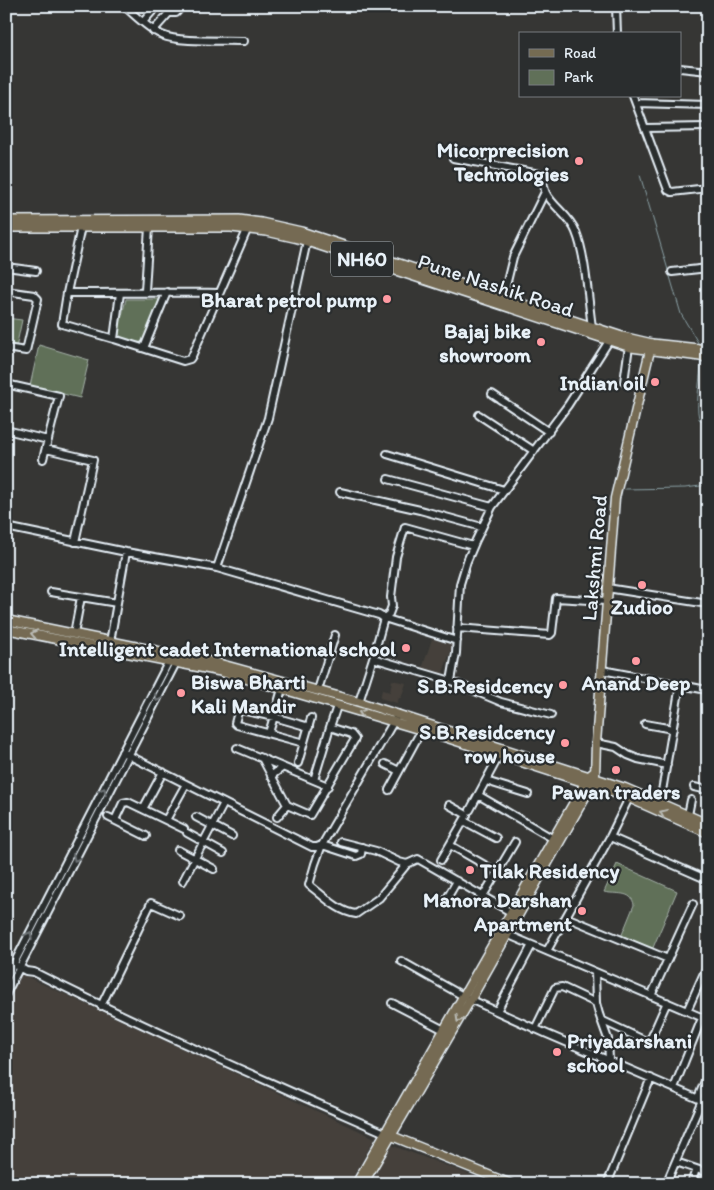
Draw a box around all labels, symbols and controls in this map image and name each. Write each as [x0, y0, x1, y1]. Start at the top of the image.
legend [519, 32, 682, 98]
text: Road [564, 44, 597, 62]
text: Park [564, 68, 594, 86]
place label: Micorprecision Technologies [437, 137, 569, 187]
marker: Micorprecision Technologies [573, 155, 585, 167]
road number: NH60 [331, 242, 393, 276]
street label: Pune Nashik Road [415, 248, 577, 322]
place label: Bharat petrol pump [201, 287, 377, 313]
marker: Bharat petrol pump [381, 293, 393, 305]
place label: Bajaj bike showroom [439, 318, 532, 367]
marker: Bajaj bike showroom [535, 336, 547, 348]
place label: Indian oil [560, 370, 646, 395]
marker: Indian oil [649, 376, 661, 388]
street label: Lakshmi Road [576, 494, 612, 622]
marker: Zudioo [636, 579, 648, 591]
place label: Zudioo [611, 594, 673, 619]
one-way arrow [30, 630, 39, 640]
place label: Intelligent cadet International school [59, 636, 397, 662]
marker: Intelligent cadet International school [400, 642, 412, 654]
marker: Anand Deep [630, 655, 642, 667]
place label: Biswa Bharti Kali Mandir [191, 669, 306, 718]
place label: Anand Deep [581, 670, 690, 696]
place label: S.B.Residcency [417, 673, 554, 699]
marker: S.B.Residcency [557, 679, 569, 691]
marker: Biswa Bharti Kali Mandir [175, 687, 187, 699]
one-way arrow [154, 693, 164, 702]
one-way arrow [359, 708, 367, 718]
place label: S.B.Residcency row house [419, 719, 556, 768]
marker: S.B.Residcency row house [559, 737, 571, 749]
marker: Pawan traders [610, 764, 622, 776]
place label: Pawan traders [552, 779, 680, 804]
one-way arrow [97, 787, 107, 796]
one-way arrow [659, 809, 668, 820]
one-way arrow [72, 853, 82, 862]
place label: Tilak Residency [479, 858, 619, 884]
marker: Tilak Residency [464, 864, 476, 876]
place label: Manora Darshan Apartment [423, 887, 572, 937]
marker: Manora Darshan Apartment [576, 905, 588, 917]
one-way arrow [23, 931, 33, 940]
one-way arrow [455, 1014, 465, 1023]
place label: Priyadarshani school [567, 1028, 692, 1077]
marker: Priyadarshani school [551, 1046, 563, 1058]

